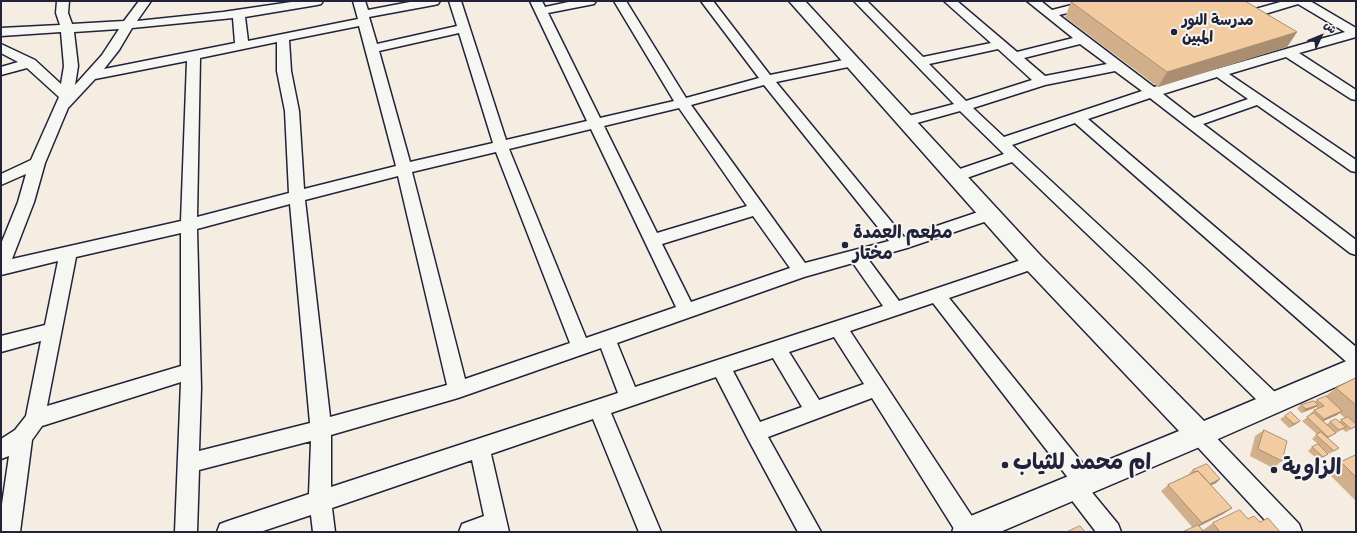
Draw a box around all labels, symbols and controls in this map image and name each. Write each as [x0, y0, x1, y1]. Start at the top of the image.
place label: مدرسة النور المبين [1182, 14, 1254, 49]
north arrow [1301, 16, 1341, 56]
text: ش [1320, 18, 1340, 38]
marker: مدرسة النور المبين [1169, 27, 1179, 37]
place label: مطعم العمدة مختار [853, 224, 953, 266]
marker: مطعم العمدة مختار [840, 240, 850, 250]
place label: ام محمد للثياب [1013, 452, 1151, 478]
place label: الزاوية [1282, 457, 1341, 483]
marker: ام محمد للثياب [1000, 460, 1010, 470]
marker: الزاوية [1269, 465, 1279, 475]

